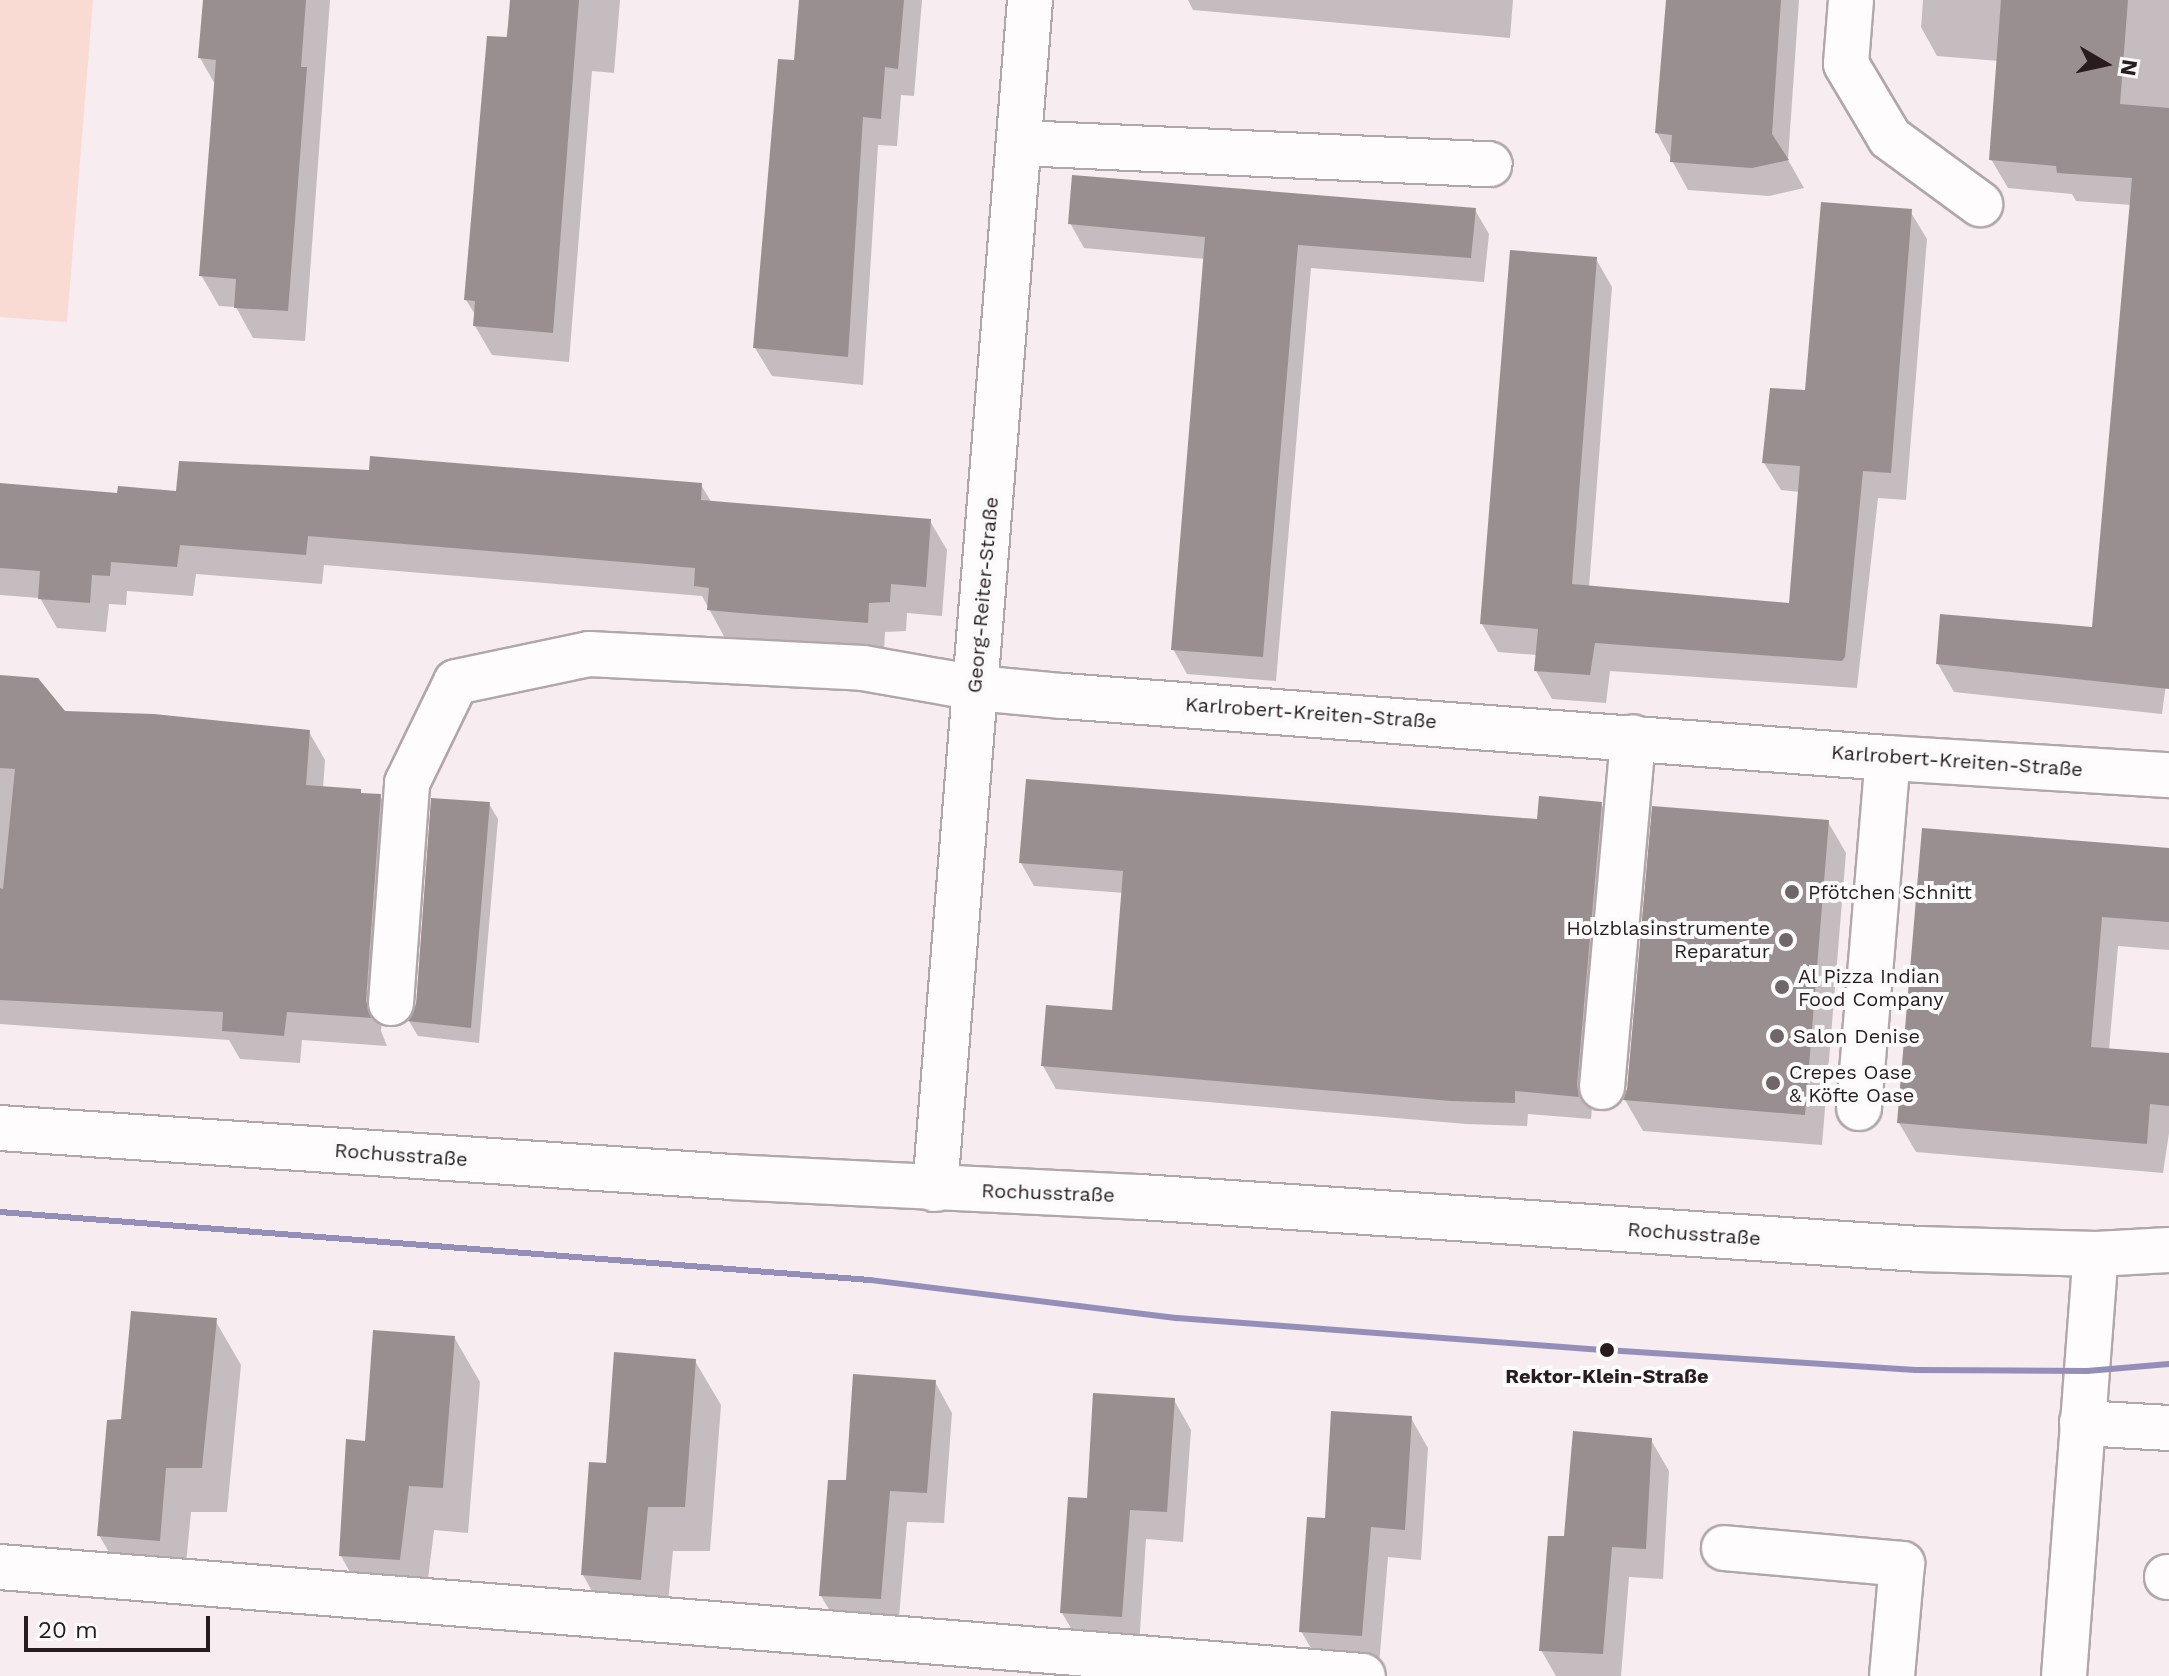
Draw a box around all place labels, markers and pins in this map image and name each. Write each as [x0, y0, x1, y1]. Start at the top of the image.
place label: Pfötchen Schnitt [1808, 880, 1972, 904]
marker: Pfötchen Schnitt [1783, 883, 1801, 901]
place label: Holzblasinstrumente Reparatur [1566, 916, 1770, 963]
marker: Holzblasinstrumente Reparatur [1777, 931, 1795, 949]
place label: Al Pizza Indian Food Company [1798, 964, 1944, 1011]
marker: Al Pizza Indian Food Company [1773, 978, 1791, 996]
place label: Salon Denise [1793, 1024, 1920, 1048]
marker: Salon Denise [1768, 1027, 1786, 1045]
place label: Crepes Oase & Köfte Oase [1789, 1060, 1914, 1107]
marker: Crepes Oase & Köfte Oase [1764, 1074, 1782, 1092]
marker: Rektor-Klein-Straße [1596, 1339, 1618, 1361]
place label: Rektor-Klein-Straße [1505, 1364, 1709, 1388]

